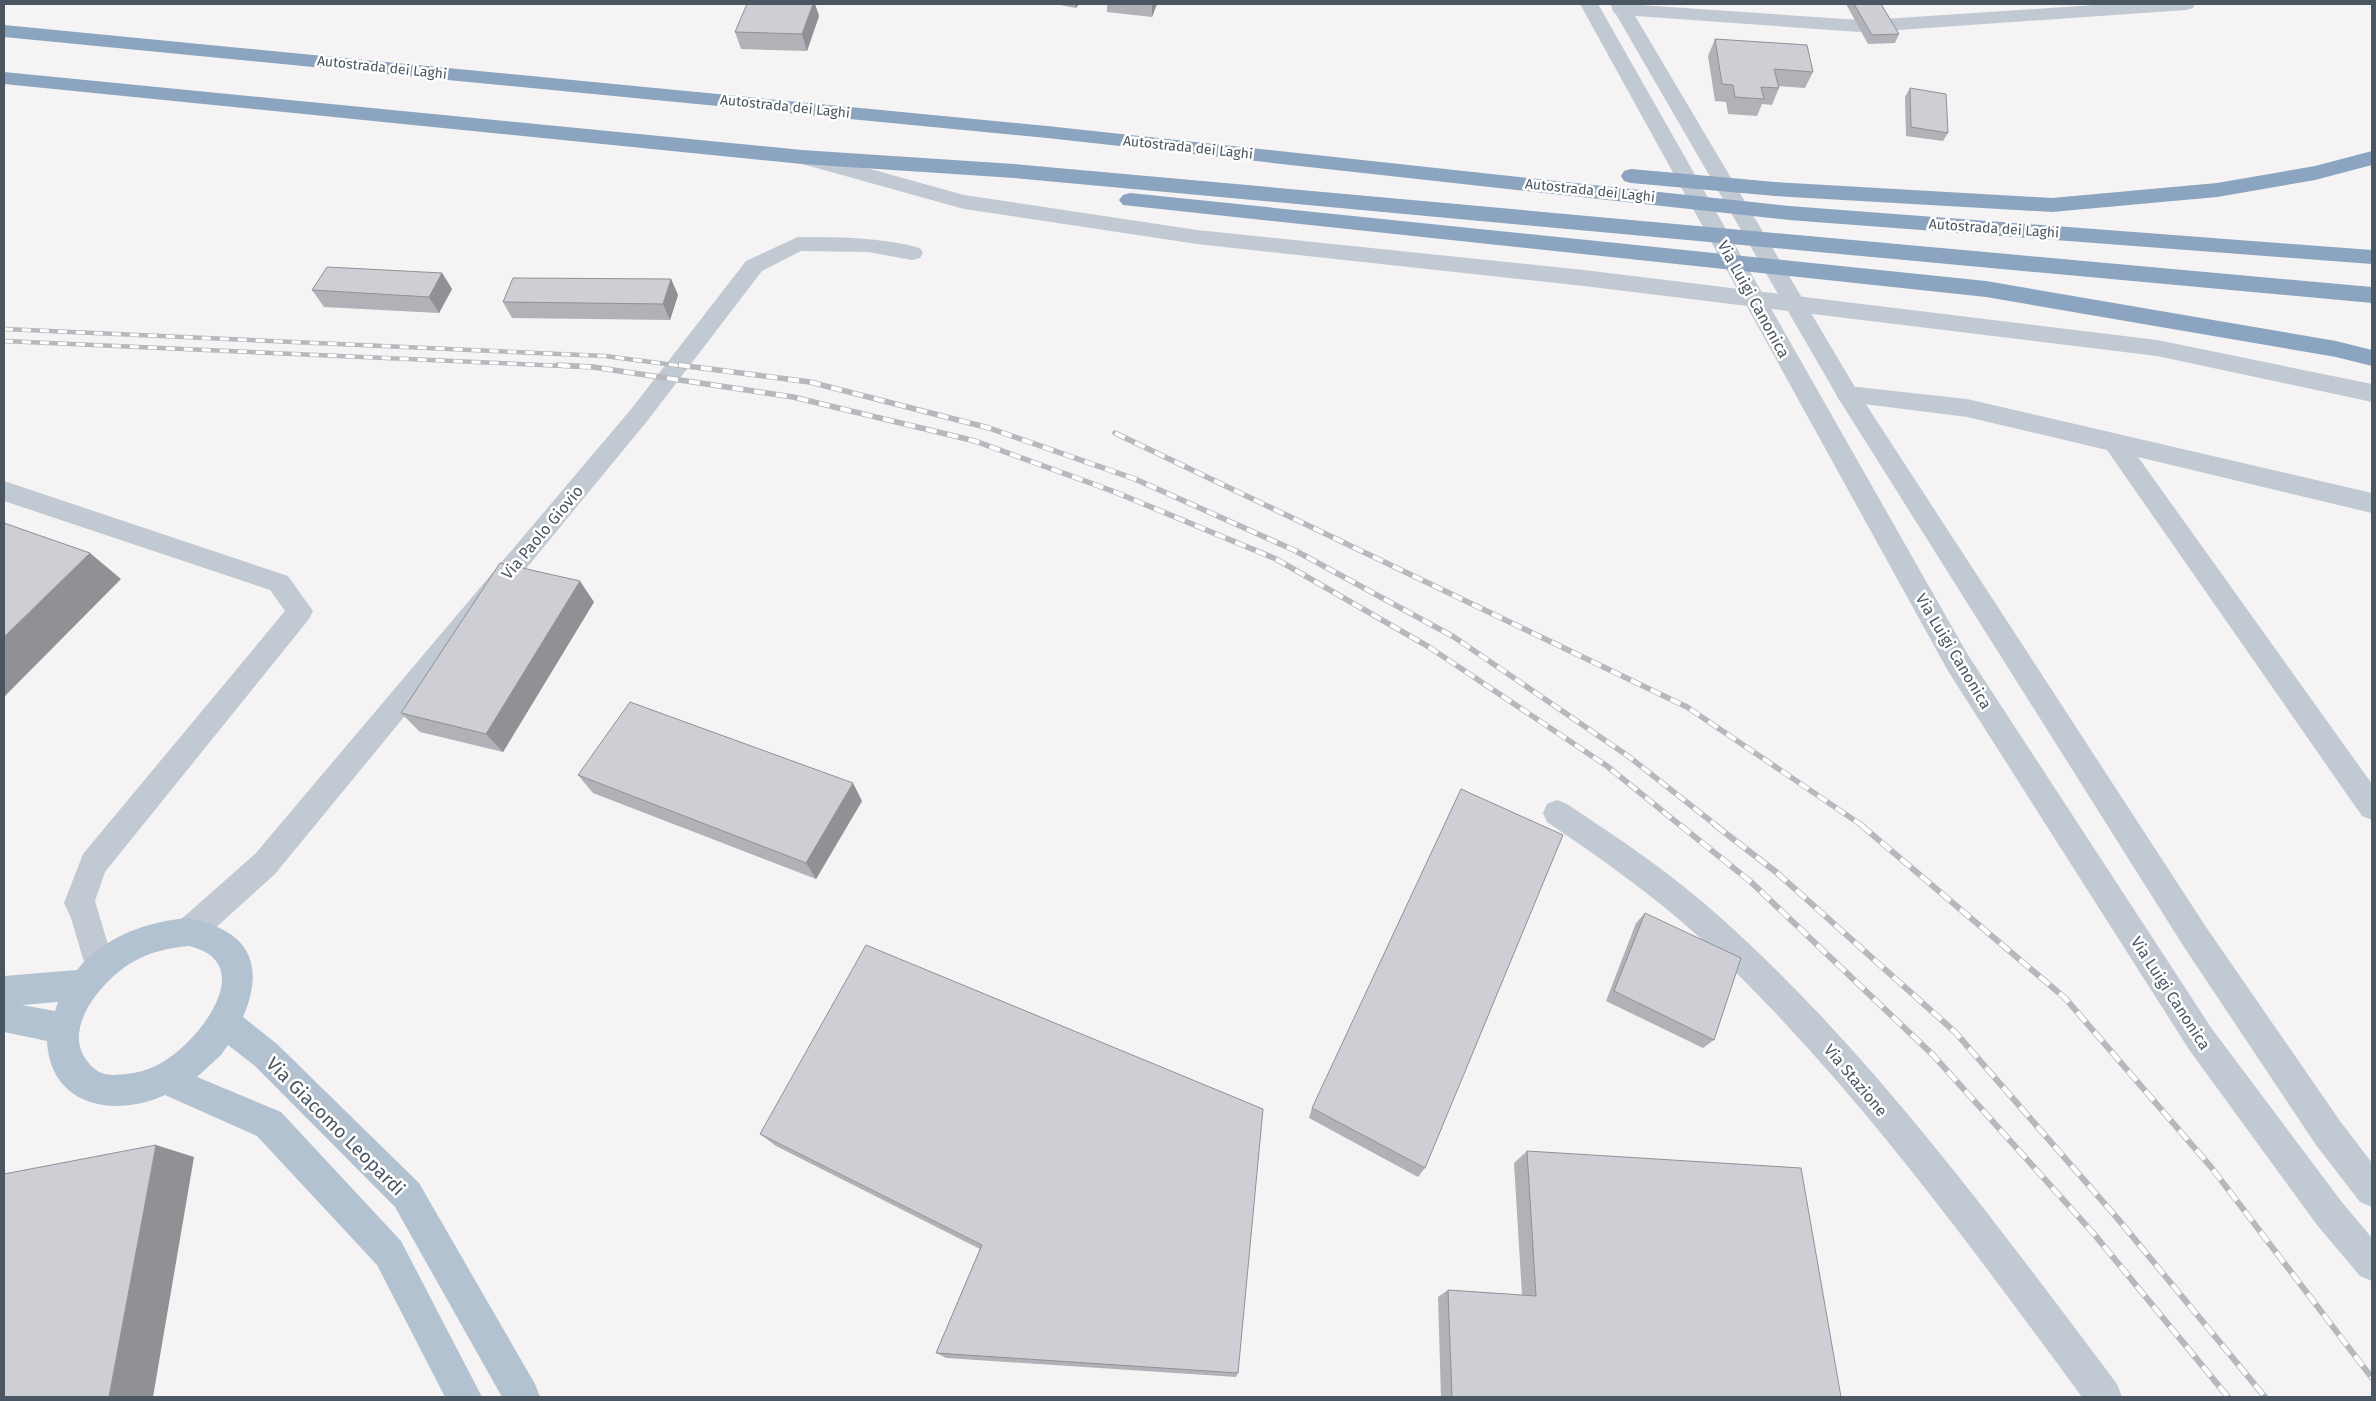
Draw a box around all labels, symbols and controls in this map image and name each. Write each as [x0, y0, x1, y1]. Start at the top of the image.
street label: Autostrada dei Laghi [316, 52, 448, 83]
street label: Autostrada dei Laghi [719, 91, 851, 122]
street label: Autostrada dei Laghi [1122, 132, 1254, 163]
street label: Autostrada dei Laghi [1524, 175, 1656, 206]
street label: Autostrada dei Laghi [1928, 215, 2060, 242]
street label: Via Luigi Canonica [1713, 237, 1794, 361]
street label: Via Paolo Giovio [498, 482, 587, 583]
street label: Via Luigi Canonica [1912, 590, 1996, 712]
street label: Via Luigi Canonica [2127, 933, 2214, 1053]
street label: Via Stazione [1820, 1040, 1891, 1120]
street label: Via Giacomo Leopardi [262, 1052, 410, 1200]

